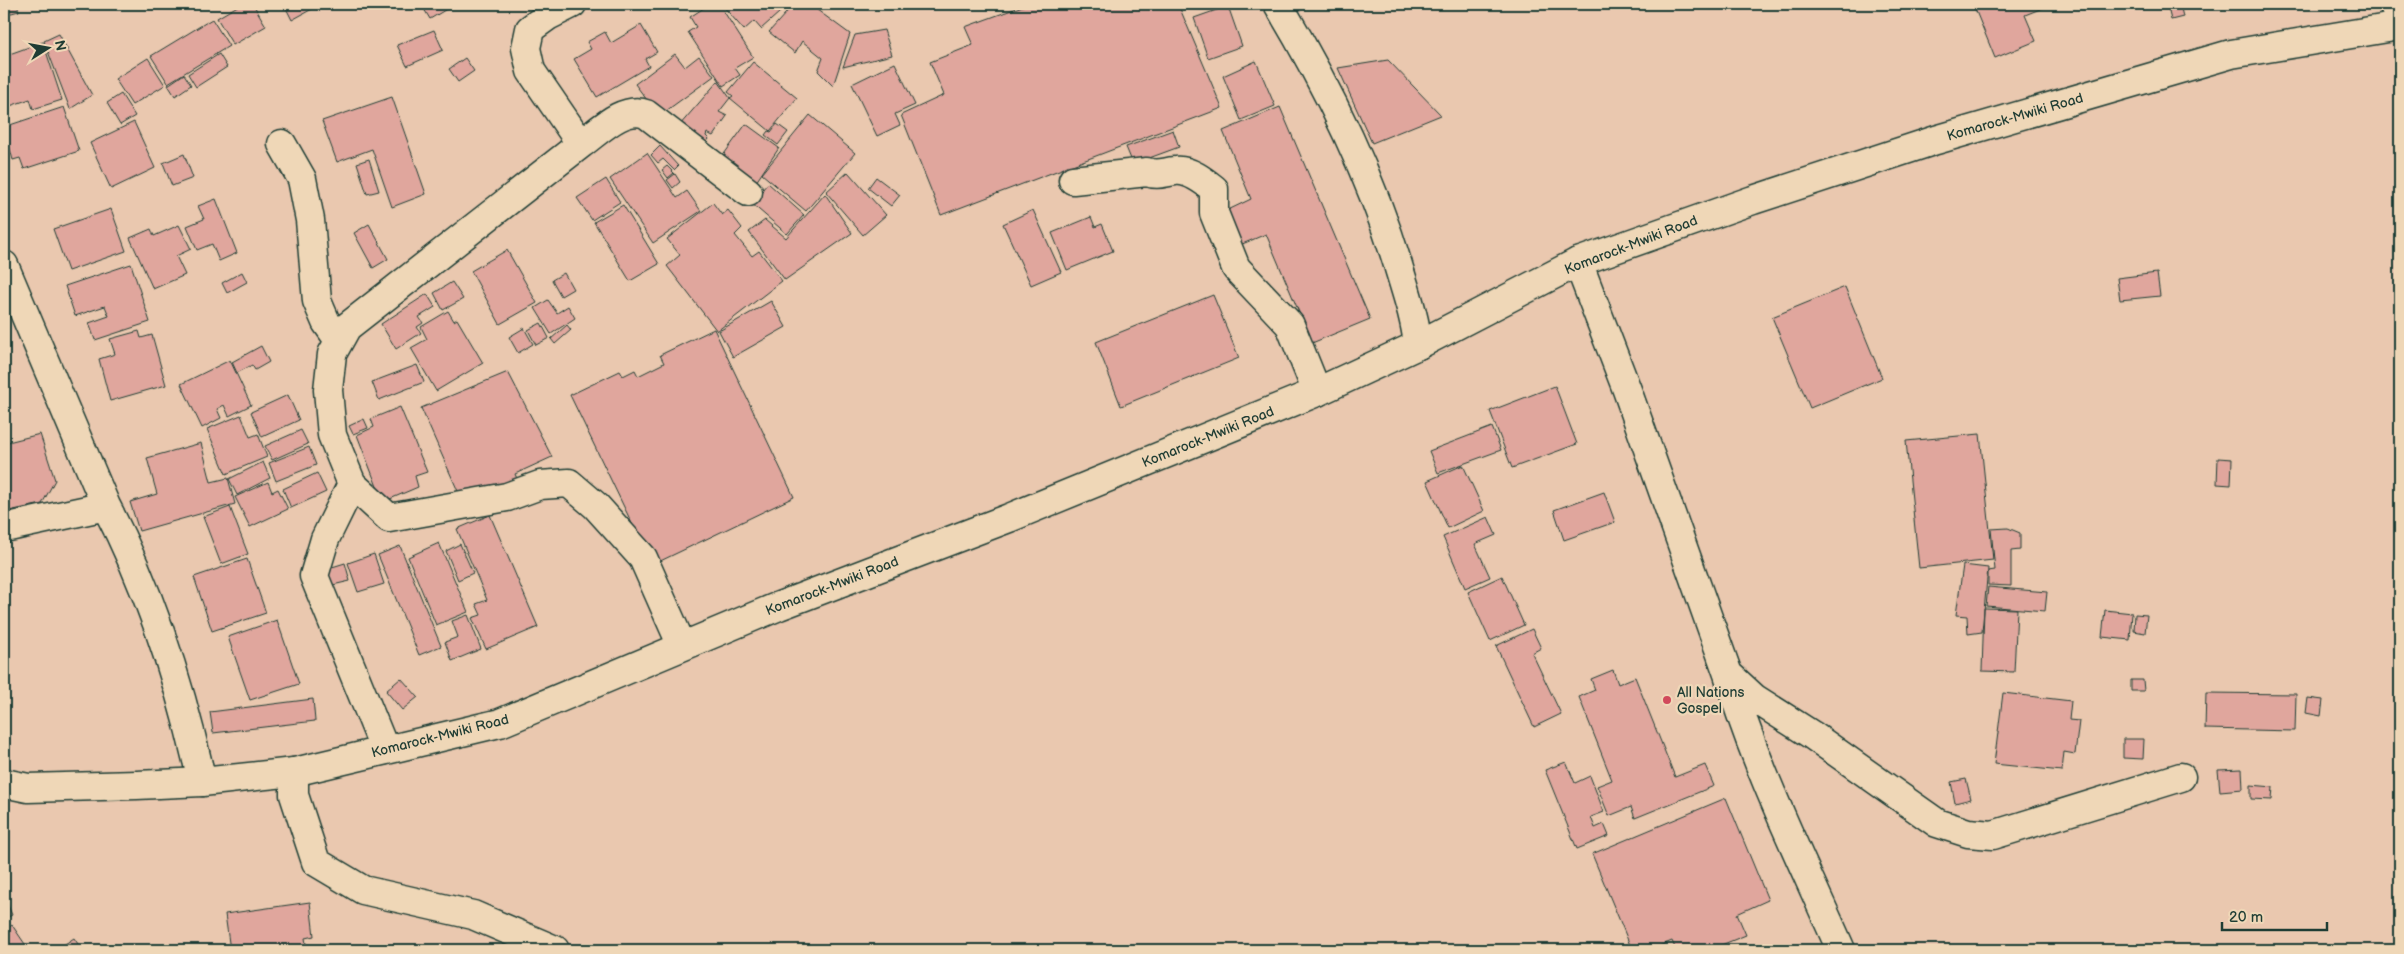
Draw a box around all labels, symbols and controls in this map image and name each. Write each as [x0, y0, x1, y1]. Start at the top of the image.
north arrow [22, 22, 72, 72]
text: N [51, 39, 70, 52]
street label: Komarock-Mwiki Road [1945, 89, 2085, 145]
street label: Komarock-Mwiki Road [1562, 212, 1700, 278]
street label: Komarock-Mwiki Road [1139, 403, 1277, 471]
street label: Komarock-Mwiki Road [763, 553, 901, 619]
place label: All Nations Gospel [1677, 684, 1744, 717]
marker: All Nations Gospel [1661, 694, 1673, 706]
street label: Komarock-Mwiki Road [370, 711, 510, 761]
scale bar [2222, 899, 2326, 931]
text: 20 m [2229, 908, 2263, 927]

